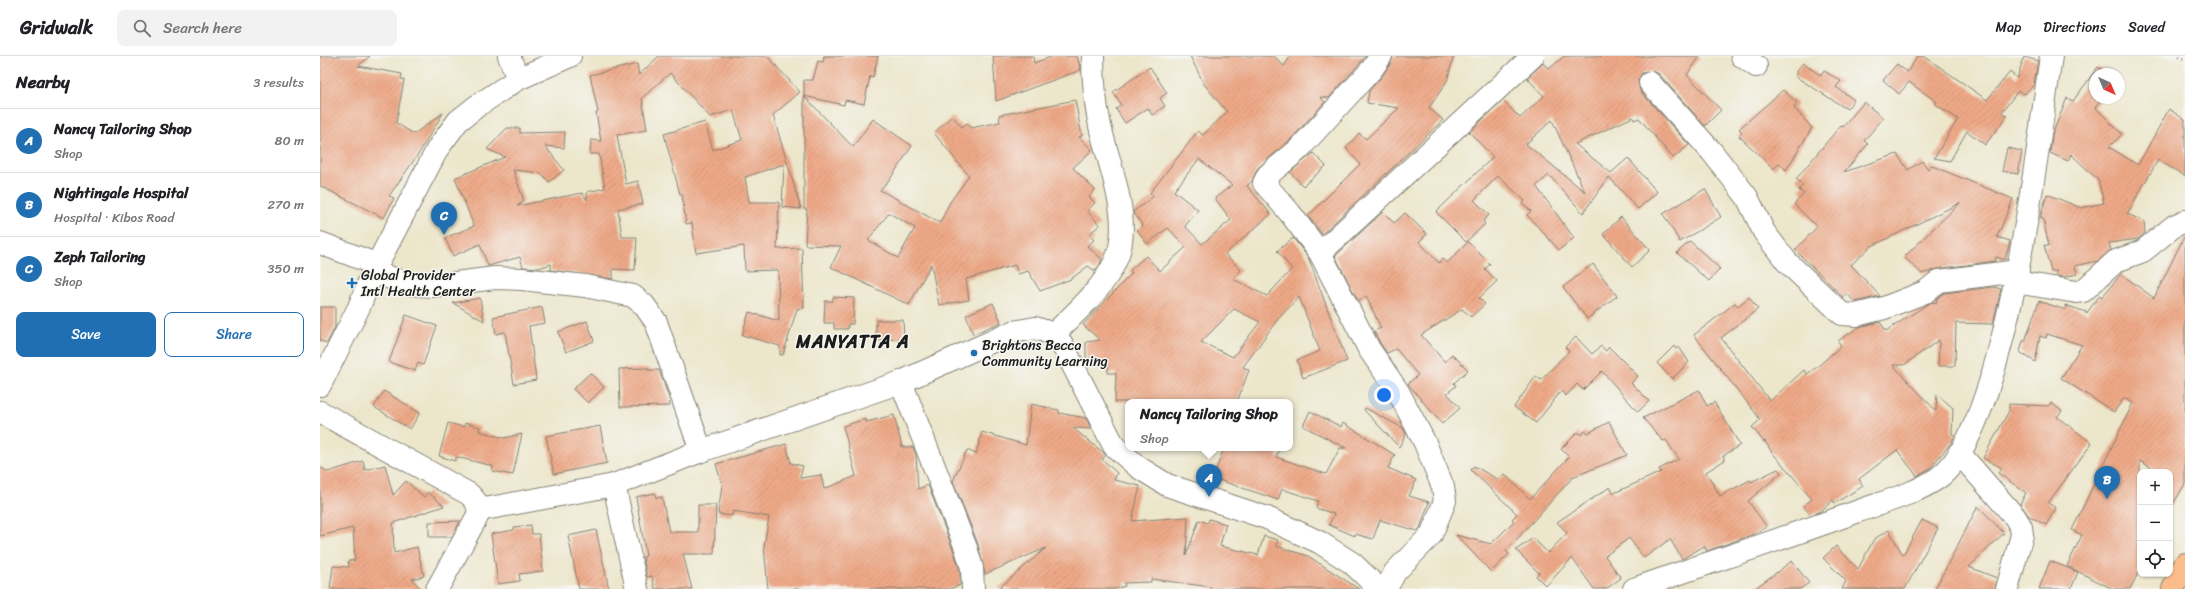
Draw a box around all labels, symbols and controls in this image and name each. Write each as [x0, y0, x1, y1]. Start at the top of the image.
search box [117, 10, 397, 46]
text: Gridwalk [20, 11, 93, 44]
text: Search here [163, 15, 242, 41]
text: Map [1995, 15, 2021, 40]
text: Directions [2043, 15, 2106, 40]
text: Saved [2128, 15, 2165, 40]
icon: search [131, 17, 153, 39]
text: Nearby [16, 67, 70, 97]
north arrow [2089, 68, 2125, 104]
text: 3 results [253, 71, 304, 94]
text: Nancy Tailoring Shop [54, 116, 192, 142]
text: A [25, 129, 33, 152]
text: 80 m [275, 129, 304, 152]
text: Shop [54, 142, 82, 165]
text: Nightingale Hospital [54, 180, 188, 206]
text: B [25, 193, 33, 216]
text: 270 m [267, 193, 304, 216]
pin: C [431, 202, 457, 235]
text: Hospital · Kibos Road [54, 206, 174, 229]
text: Zeph Tailoring [54, 244, 146, 270]
text: C [25, 257, 33, 280]
text: 350 m [267, 257, 304, 280]
place label: Global Provider Intl Health Center [360, 263, 476, 304]
text: Shop [54, 270, 82, 293]
marker: Global Provider Intl Health Center [346, 277, 358, 289]
button: Save [16, 312, 156, 357]
button: Share [164, 312, 304, 357]
district label: MANYATTA A [795, 326, 910, 358]
place label: Brightons Becca Community Learning [982, 333, 1108, 374]
marker: Brightons Becca Community Learning [969, 348, 979, 358]
your location [1374, 385, 1394, 405]
popup [1125, 399, 1293, 451]
text: Nancy Tailoring Shop [1140, 401, 1278, 427]
text: Shop [1140, 427, 1169, 450]
pin: A [1196, 464, 1222, 497]
pin: B [2094, 466, 2120, 499]
map controls [2137, 469, 2173, 577]
button: + [2137, 469, 2173, 505]
button: − [2137, 505, 2173, 541]
button: locate [2137, 541, 2173, 577]

